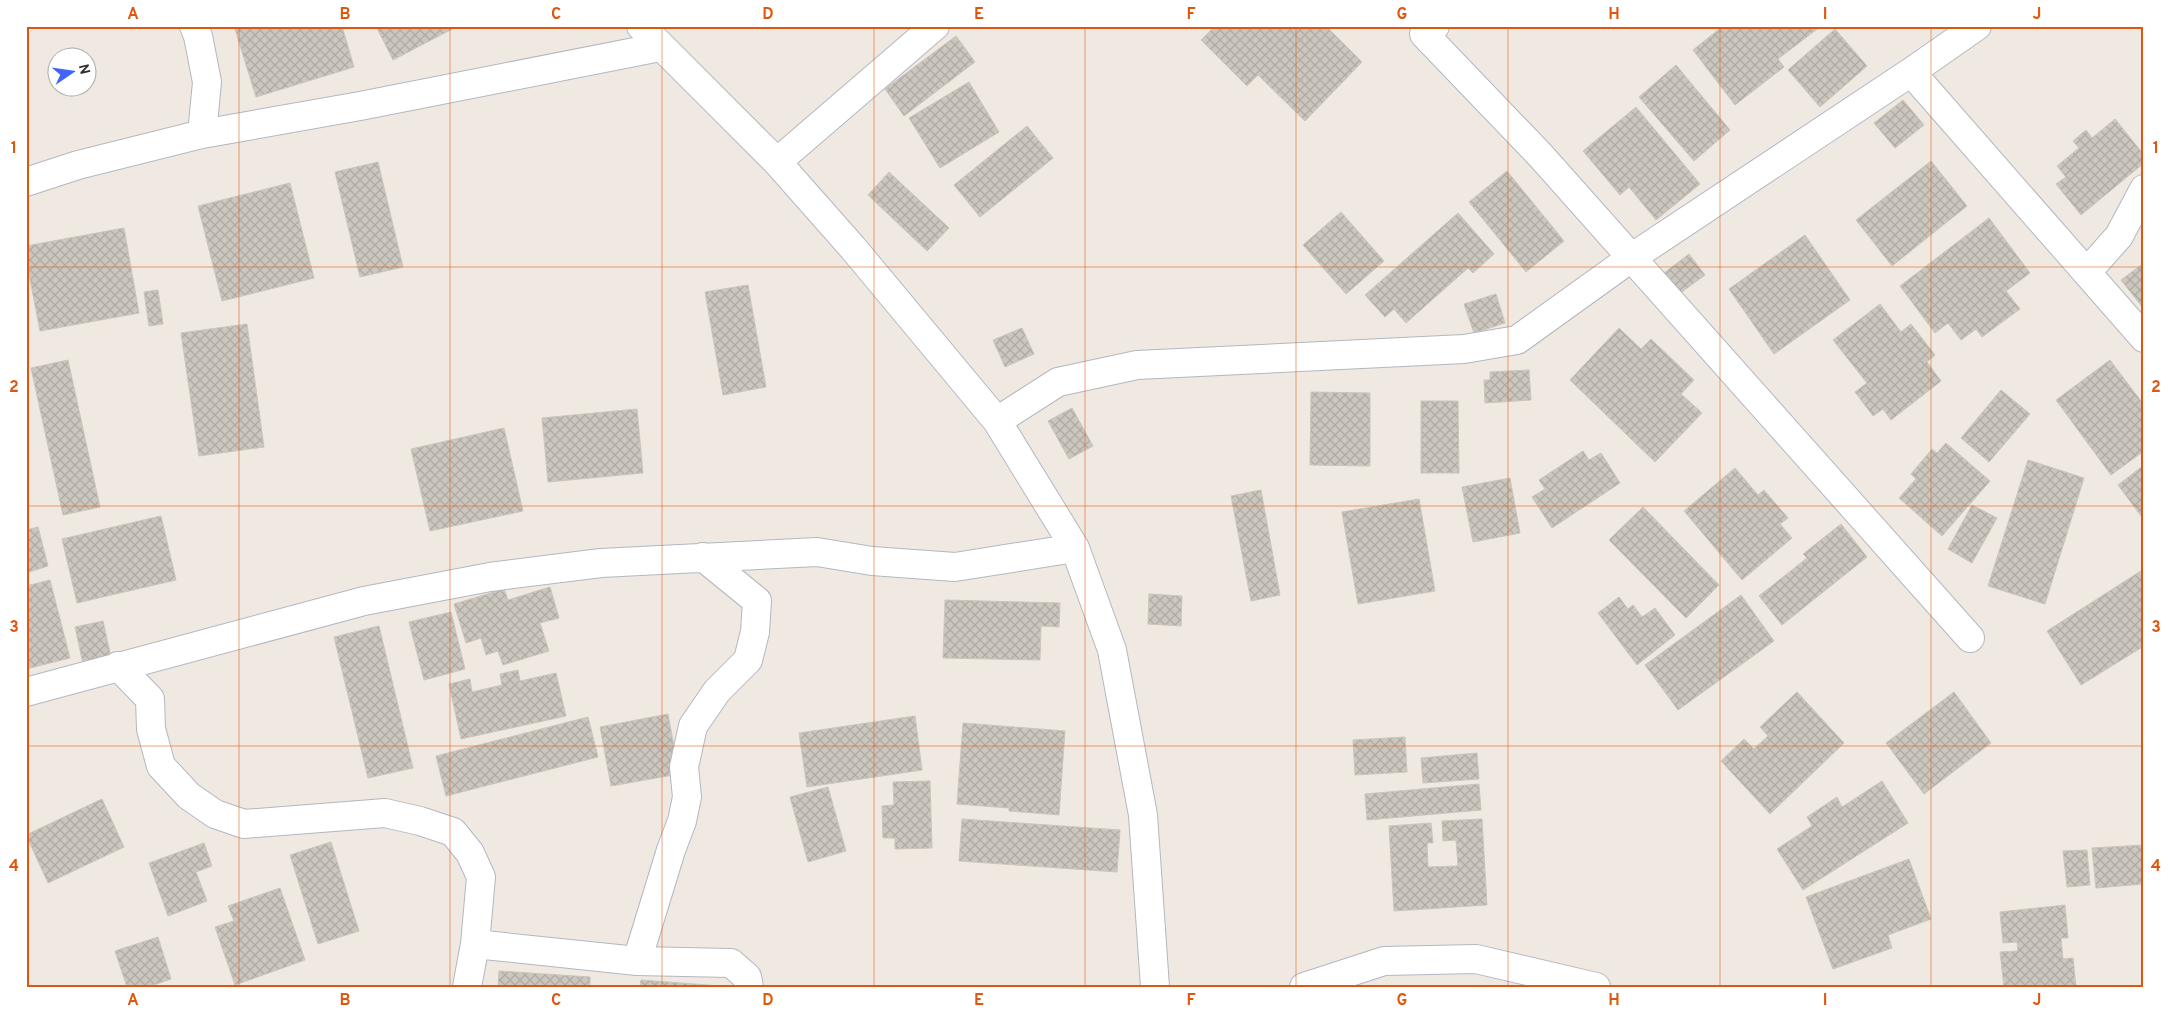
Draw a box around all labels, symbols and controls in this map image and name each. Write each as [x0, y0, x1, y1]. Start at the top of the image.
text: A [127, 5, 139, 25]
text: B [339, 5, 351, 25]
text: C [551, 5, 561, 25]
text: D [762, 5, 774, 25]
text: E [974, 5, 984, 25]
text: F [1186, 5, 1196, 25]
text: G [1397, 5, 1407, 25]
text: H [1608, 5, 1620, 25]
text: I [1823, 5, 1827, 25]
text: J [2033, 5, 2041, 25]
north arrow [48, 48, 98, 98]
text: N [74, 63, 93, 76]
text: 1 [11, 139, 17, 159]
text: 1 [2153, 139, 2159, 159]
text: 2 [9, 378, 19, 398]
text: 2 [2151, 378, 2161, 398]
text: 3 [9, 618, 19, 638]
text: 3 [2151, 618, 2161, 638]
text: 4 [9, 857, 19, 877]
text: 4 [2151, 857, 2161, 877]
text: A [127, 991, 139, 1011]
text: B [339, 991, 351, 1011]
text: C [551, 991, 561, 1011]
text: D [762, 991, 774, 1011]
text: E [974, 991, 984, 1011]
text: F [1186, 991, 1196, 1011]
text: G [1397, 991, 1407, 1011]
text: H [1608, 991, 1620, 1011]
text: I [1823, 991, 1827, 1011]
text: J [2033, 991, 2041, 1011]

